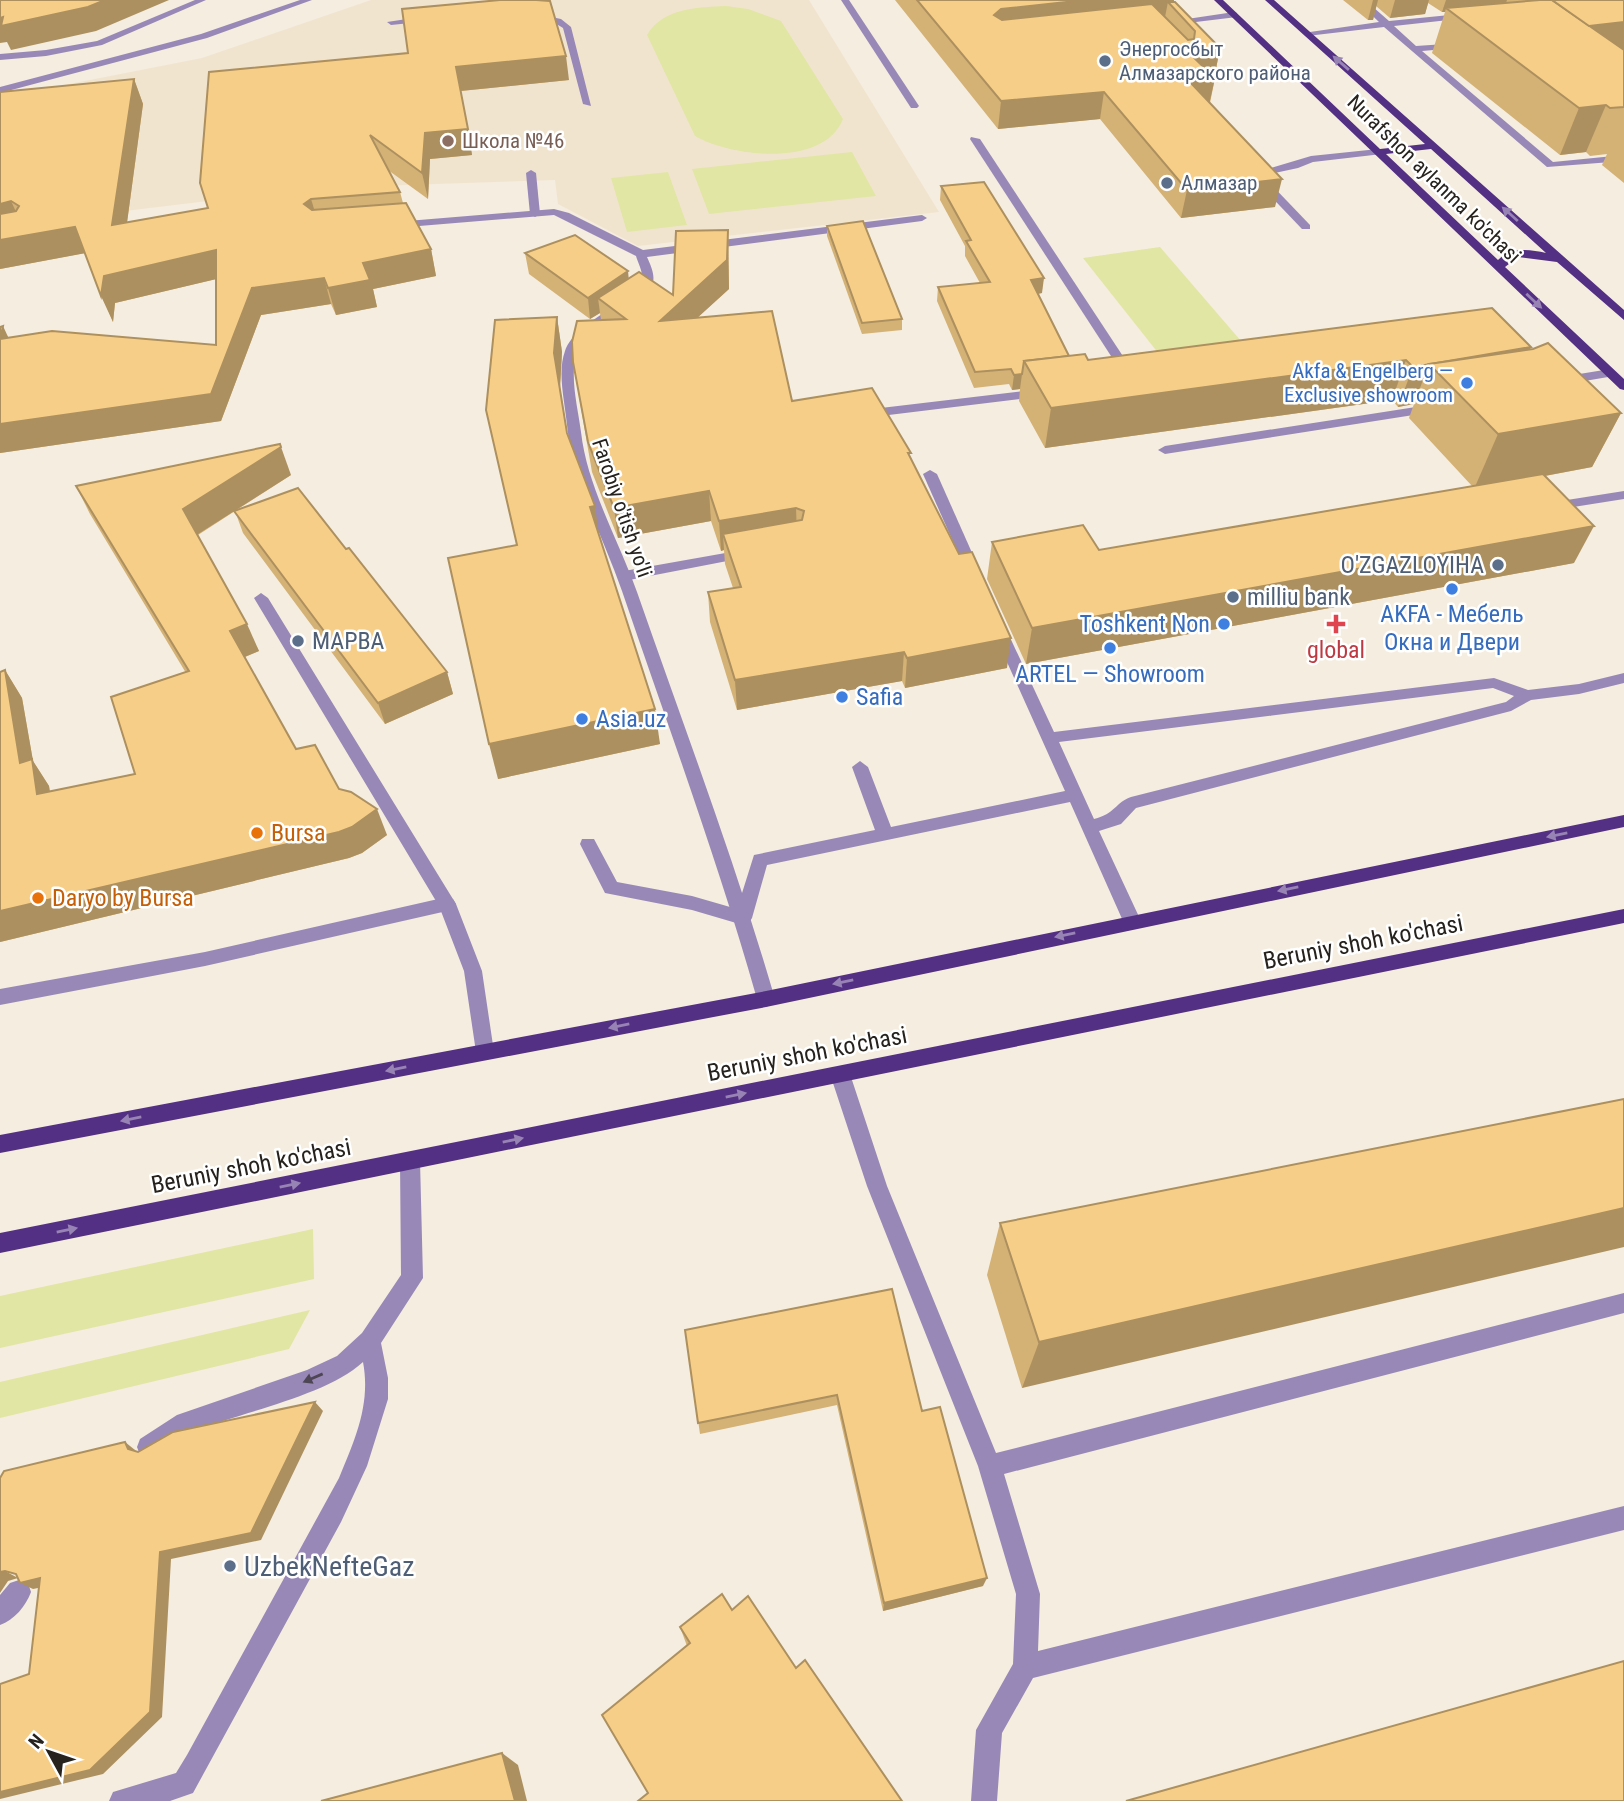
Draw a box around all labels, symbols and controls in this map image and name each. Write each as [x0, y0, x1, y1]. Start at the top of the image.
place label: Энергосбыт Алмазарского района [1119, 37, 1311, 85]
marker: Энергосбыт Алмазарского района [1097, 53, 1113, 69]
one-way arrow [1332, 55, 1350, 71]
street label: Nurafshon aylanma ko'chasi [1342, 90, 1526, 268]
place label: Школа №46 [462, 129, 564, 153]
marker: Школа №46 [440, 133, 456, 149]
place label: Алмазар [1181, 171, 1257, 195]
marker: Алмазар [1159, 175, 1175, 191]
one-way arrow [1502, 207, 1519, 223]
one-way arrow [1525, 292, 1542, 308]
place label: Akfa & Engelberg — Exclusive showroom [1284, 359, 1453, 407]
marker: Akfa & Engelberg — Exclusive showroom [1459, 375, 1475, 391]
street label: Farobiy o'tish yo'li [587, 436, 657, 580]
place label: O'ZGAZLOYIHA [1340, 551, 1484, 579]
marker: O'ZGAZLOYIHA [1490, 557, 1506, 573]
marker: AKFA - Мебель Окна и Двери [1444, 581, 1460, 597]
place label: milliu bank [1247, 583, 1350, 611]
marker: milliu bank [1225, 589, 1241, 605]
place label: AKFA - Мебель Окна и Двери [1380, 600, 1524, 656]
place label: Toshkent Non [1079, 610, 1210, 638]
marker: Toshkent Non [1216, 616, 1232, 632]
marker: global [1328, 616, 1344, 632]
place label: МАРВА [312, 627, 385, 655]
marker: МАРВА [290, 633, 306, 649]
place label: global [1307, 636, 1365, 664]
marker: ARTEL — Showroom [1102, 640, 1118, 656]
place label: ARTEL — Showroom [1015, 660, 1205, 688]
place label: Safia [856, 683, 903, 711]
marker: Safia [834, 689, 850, 705]
place label: Asia.uz [596, 705, 666, 733]
marker: Asia.uz [574, 711, 590, 727]
place label: Bursa [271, 819, 325, 847]
marker: Bursa [249, 825, 265, 841]
one-way arrow [1546, 829, 1568, 840]
place label: Daryo by Bursa [52, 884, 194, 912]
one-way arrow [1277, 884, 1299, 895]
marker: Daryo by Bursa [30, 890, 46, 906]
street label: Beruniy shoh ko'chasi [1261, 909, 1465, 975]
one-way arrow [1054, 930, 1076, 941]
one-way arrow [832, 977, 854, 988]
one-way arrow [608, 1021, 630, 1032]
street label: Beruniy shoh ko'chasi [705, 1021, 909, 1087]
one-way arrow [385, 1063, 407, 1074]
one-way arrow [725, 1090, 747, 1101]
one-way arrow [120, 1114, 142, 1125]
street label: Beruniy shoh ko'chasi [149, 1133, 353, 1199]
one-way arrow [502, 1135, 524, 1146]
one-way arrow [279, 1179, 301, 1190]
one-way arrow [56, 1224, 78, 1235]
one-way arrow [303, 1373, 324, 1384]
place label: UzbekNefteGaz [244, 1550, 415, 1583]
marker: UzbekNefteGaz [222, 1558, 238, 1574]
north arrow [14, 1717, 84, 1787]
text: N [24, 1730, 49, 1753]

